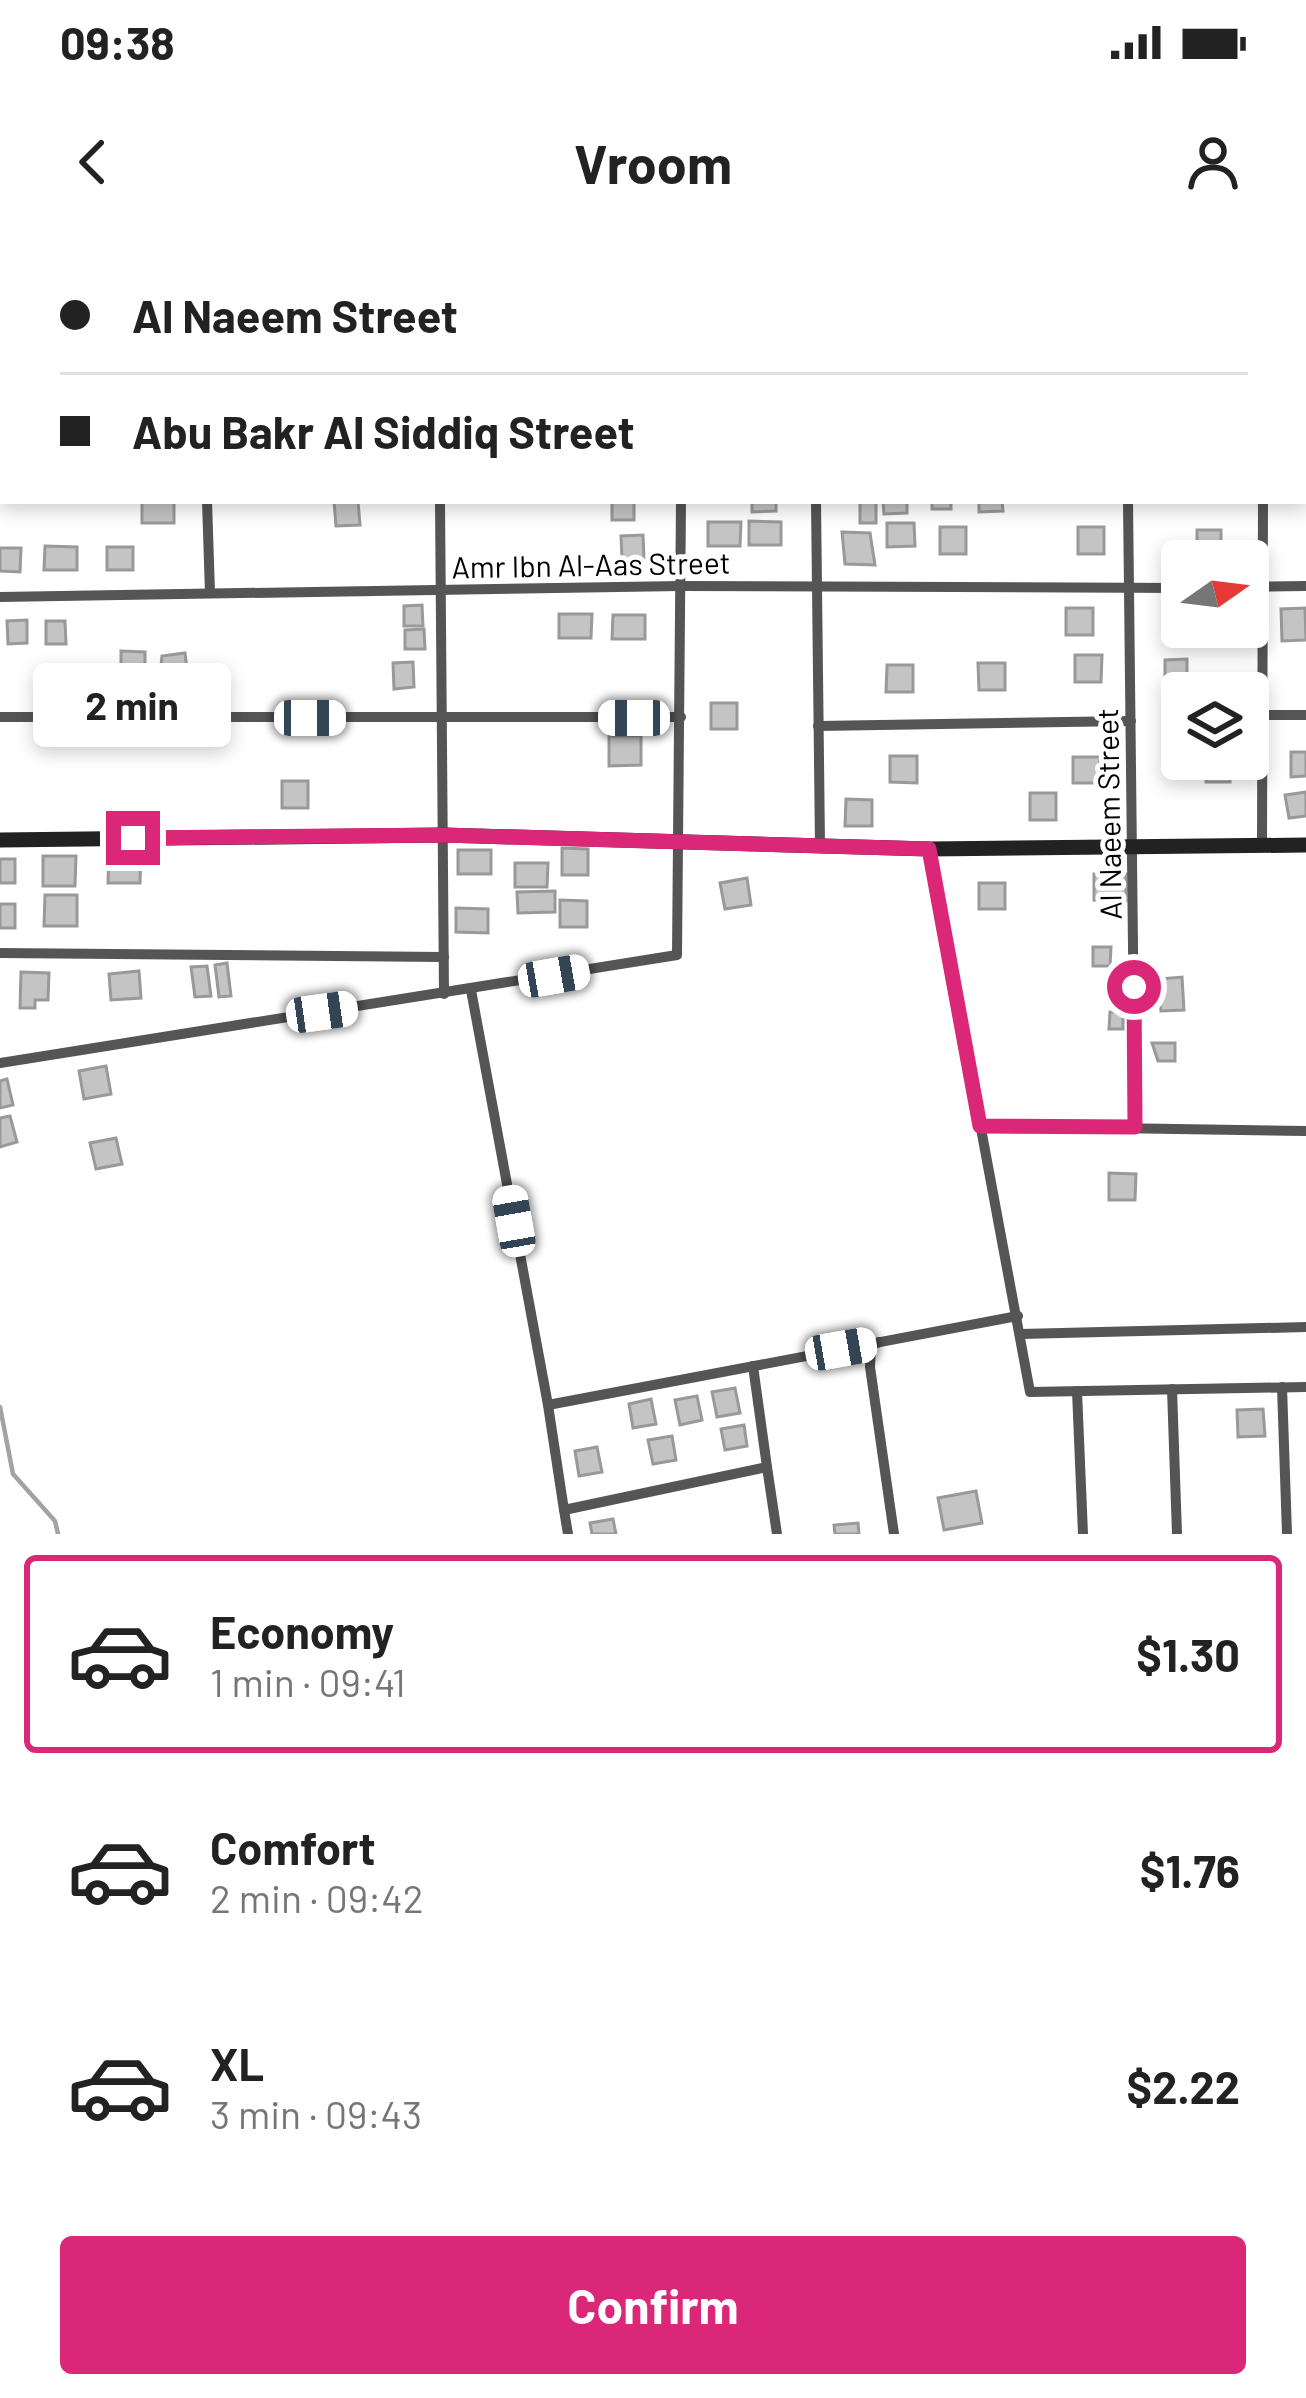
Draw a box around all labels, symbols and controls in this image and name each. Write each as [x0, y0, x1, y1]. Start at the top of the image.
text: 09:38 [60, 15, 175, 69]
icon: back [60, 129, 126, 195]
icon: person [1180, 129, 1246, 195]
text: Vroom [574, 130, 732, 195]
text: Al Naeem Street [132, 288, 458, 342]
text: Abu Bakr Al Siddiq Street [132, 404, 635, 458]
north arrow [1161, 540, 1269, 648]
map controls [1161, 540, 1269, 780]
street label: Amr Ibn Al-Aas Street [451, 544, 731, 584]
callout: 2 min [34, 664, 232, 748]
button: layers [1161, 672, 1269, 780]
text: 2 min [85, 681, 179, 728]
car [274, 700, 346, 736]
car [598, 700, 670, 736]
street label: Al Naeem Street [1088, 708, 1128, 920]
route end [106, 811, 160, 865]
car [515, 952, 593, 1000]
route start [1107, 960, 1161, 1014]
car [284, 989, 360, 1035]
car [490, 1182, 538, 1260]
car [802, 1325, 880, 1373]
icon: car [66, 1600, 174, 1708]
text: Economy [210, 1604, 394, 1658]
text: $1.30 [1136, 1627, 1240, 1681]
text: 1 min · 09:41 [210, 1658, 406, 1705]
icon: car [66, 1816, 174, 1924]
text: Comfort [210, 1820, 376, 1874]
text: $1.76 [1140, 1843, 1240, 1897]
text: 2 min · 09:42 [210, 1874, 424, 1921]
icon: car [66, 2032, 174, 2140]
text: XL [210, 2036, 264, 2090]
text: $2.22 [1127, 2059, 1240, 2113]
text: 3 min · 09:43 [210, 2090, 422, 2137]
button: Confirm [60, 2236, 1246, 2374]

